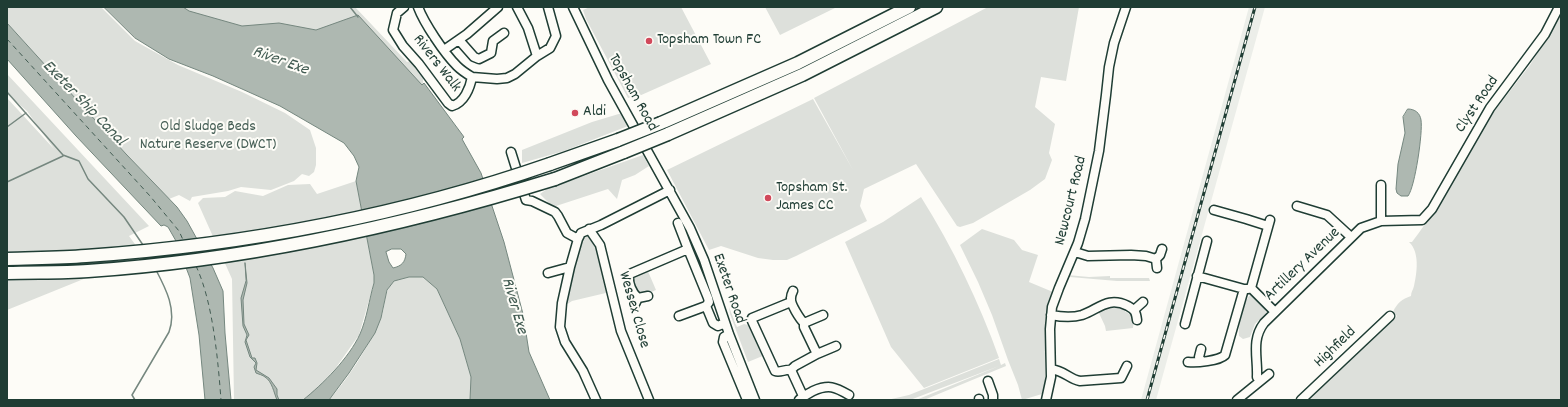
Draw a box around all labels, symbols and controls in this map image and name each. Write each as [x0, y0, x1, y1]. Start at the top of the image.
street label: Rivers Walk [408, 31, 464, 97]
place label: Topsham Town FC [657, 31, 761, 51]
marker: Topsham Town FC [644, 36, 654, 46]
water label: River Exe [249, 43, 311, 81]
street label: Topsham Road [603, 51, 661, 135]
water label: Exeter Ship Canal [37, 57, 129, 151]
street label: Clyst Road [1452, 73, 1504, 137]
place label: Aldi [583, 103, 606, 123]
marker: Aldi [570, 108, 580, 118]
park label: Old Sludge Beds Nature Reserve (DWCT) [140, 118, 276, 156]
street label: Newcourt Road [1052, 154, 1092, 248]
place label: Topsham St. James CC [776, 179, 847, 217]
marker: Topsham St. James CC [763, 193, 773, 203]
street label: Artillery Avenue [1261, 224, 1345, 306]
street label: Exeter Road [707, 252, 749, 326]
street label: Wessex Close [613, 269, 653, 351]
water label: River Exe [495, 275, 531, 337]
street label: Highfield [1311, 323, 1361, 373]

